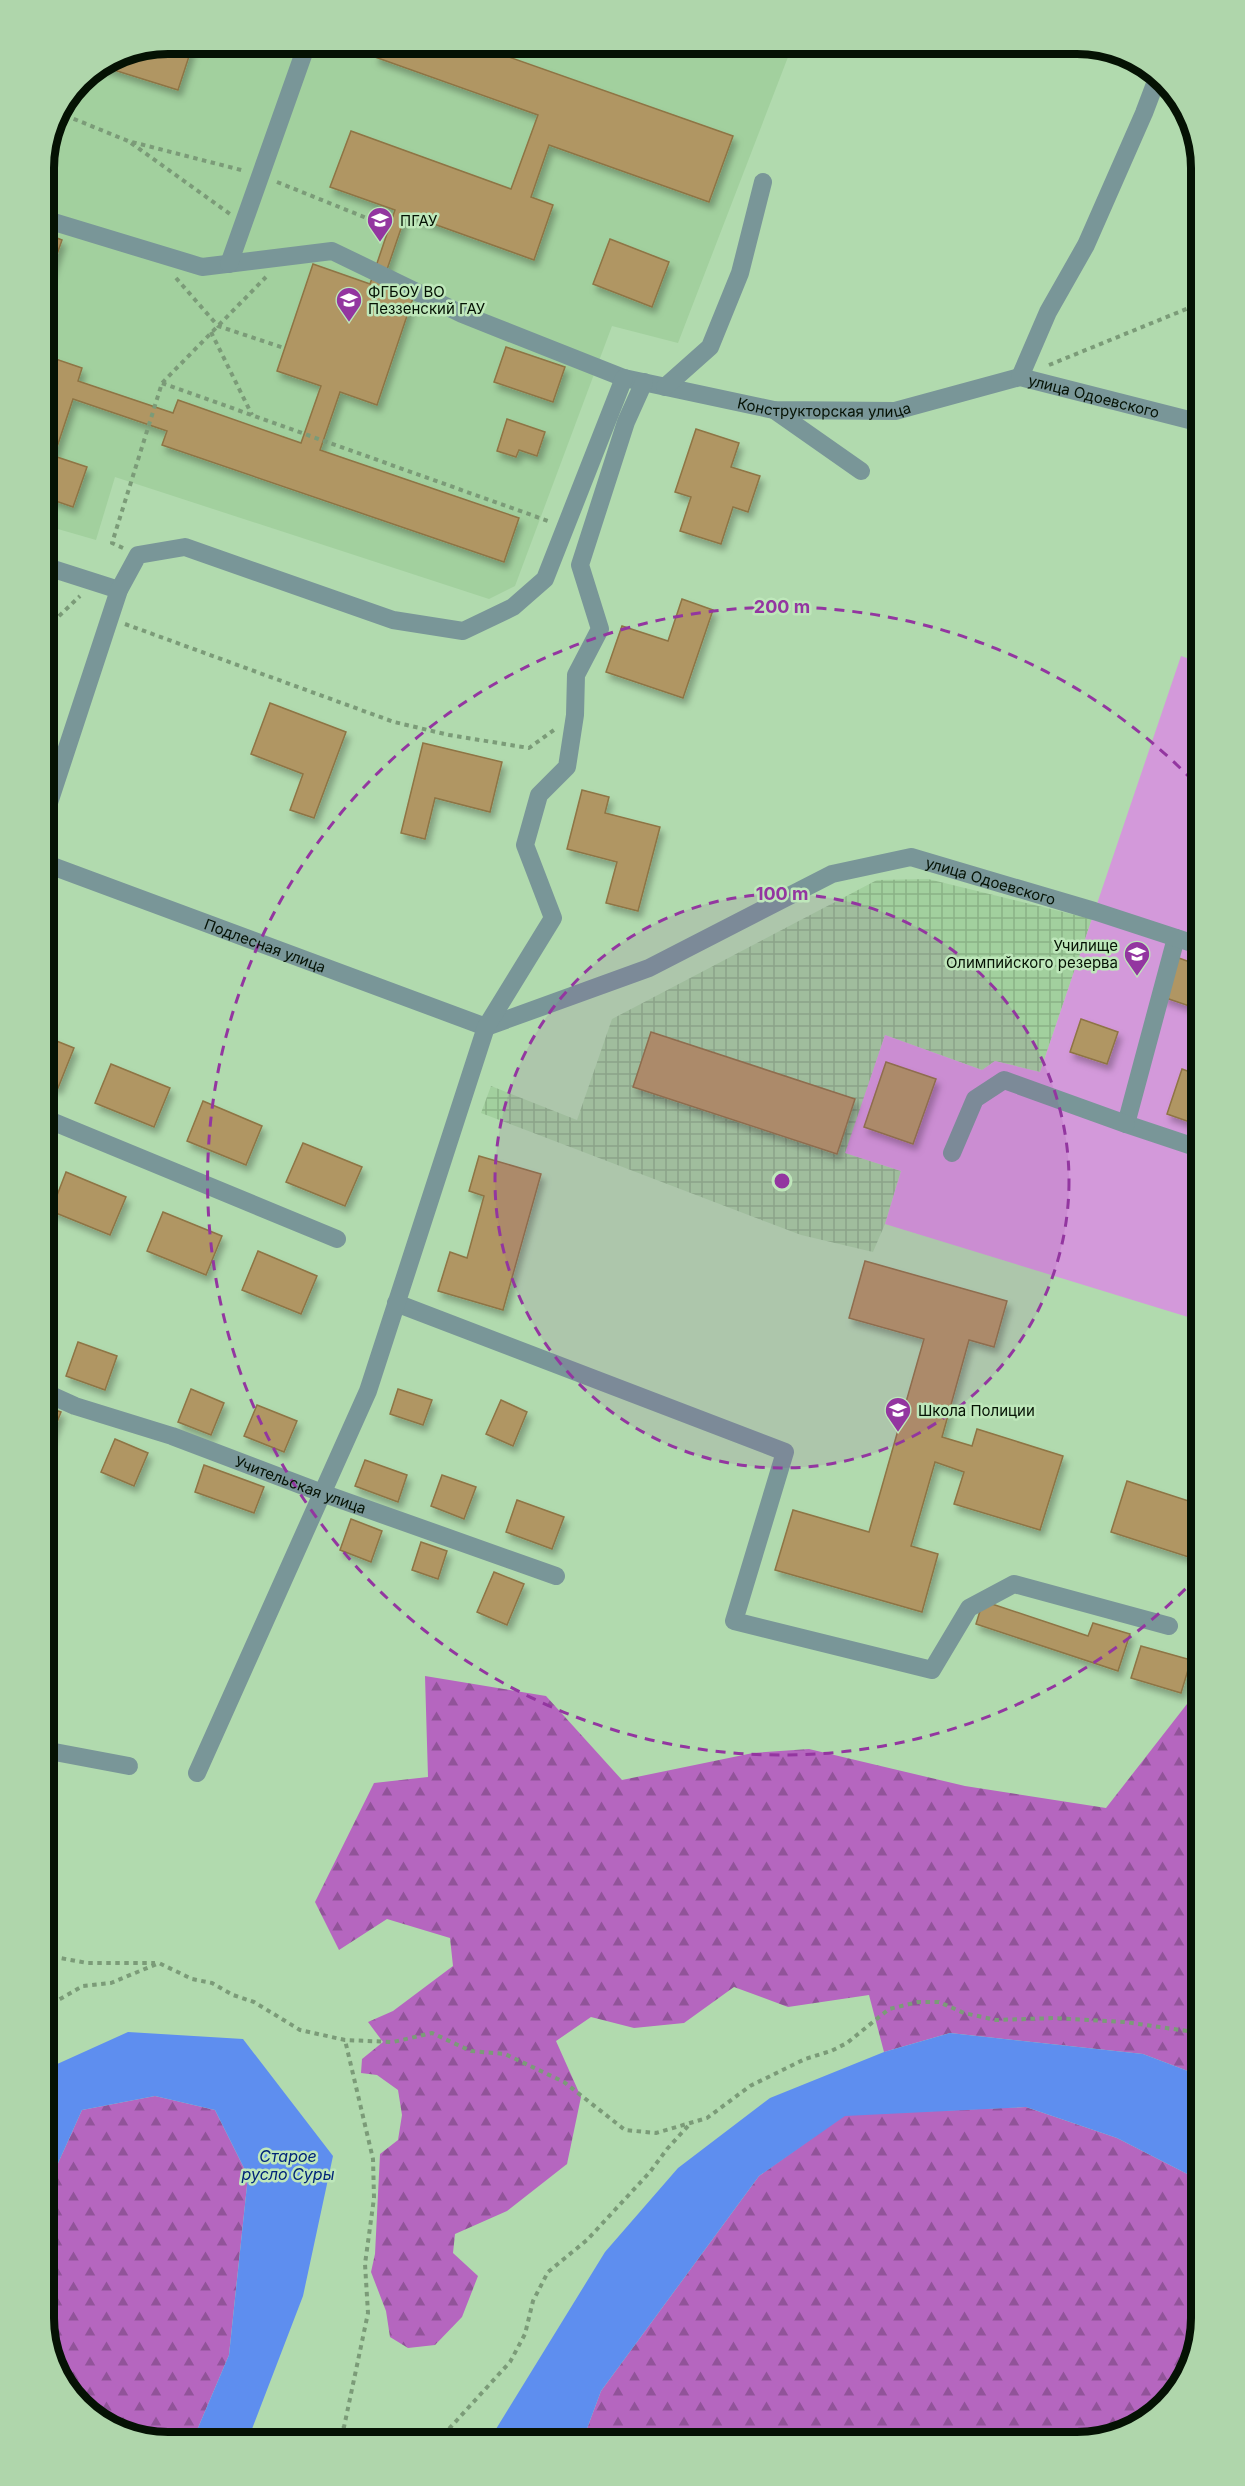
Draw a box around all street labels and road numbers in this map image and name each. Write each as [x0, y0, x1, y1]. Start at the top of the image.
street label: улица Одоевского [1026, 370, 1162, 422]
street label: Конструкторская улица [736, 393, 913, 421]
street label: улица Одоевского [923, 852, 1058, 909]
street label: Подлесная улица [202, 914, 329, 976]
street label: Учительская улица [232, 1451, 369, 1517]

